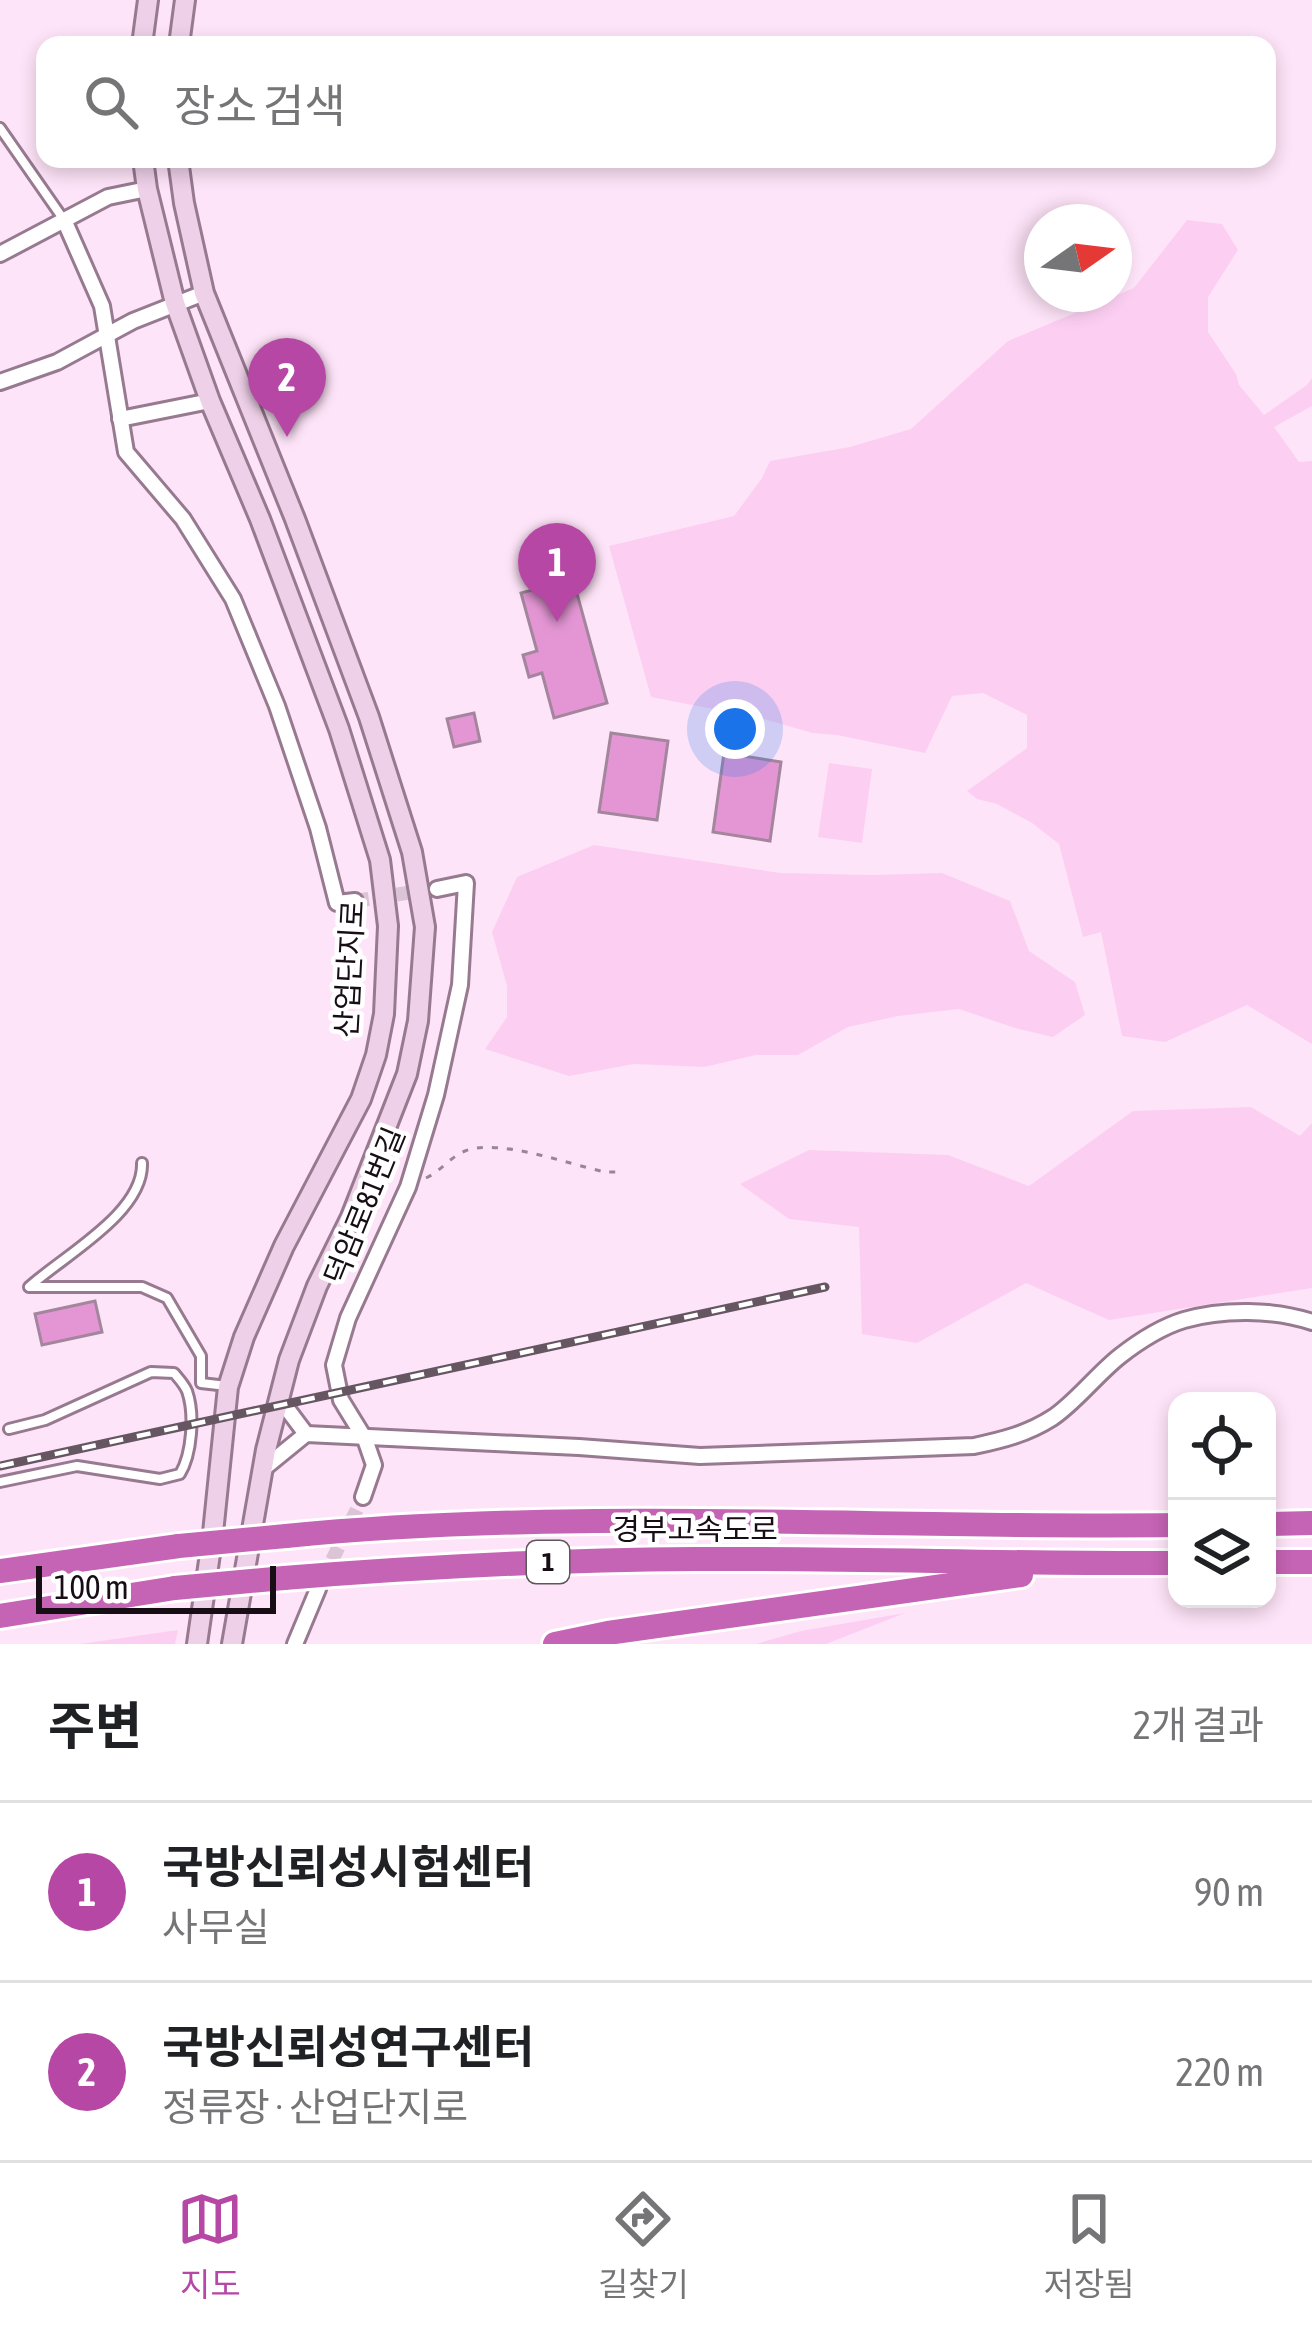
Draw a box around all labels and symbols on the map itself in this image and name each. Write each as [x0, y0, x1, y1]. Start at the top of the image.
north arrow [1024, 204, 1132, 312]
pin: 2 [248, 338, 326, 437]
pin: 1 [518, 523, 596, 622]
your location [705, 699, 765, 759]
street label: 산업단지로 [328, 899, 370, 1039]
street label: 덕암로81번길 [317, 1122, 411, 1289]
street label: 경부고속도로 [612, 1512, 778, 1546]
road number: 1 [527, 1541, 569, 1583]
scale bar [36, 1560, 276, 1613]

